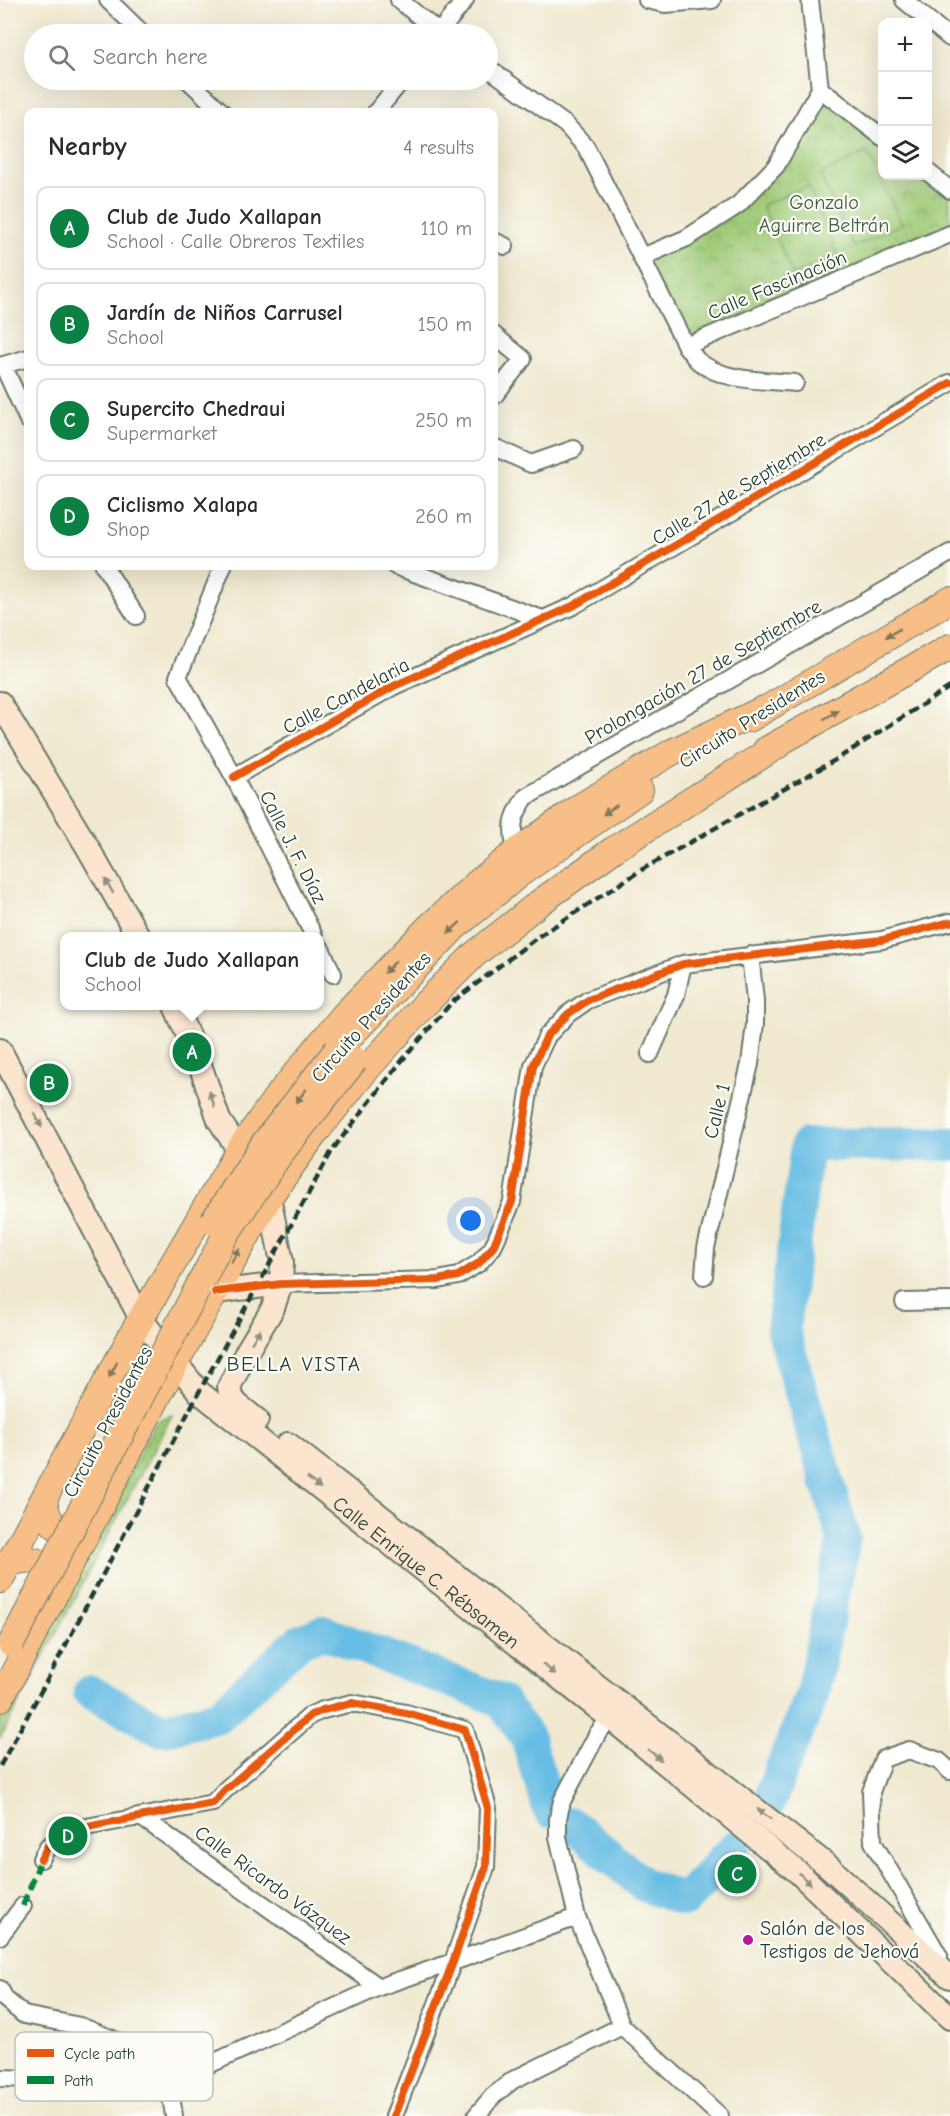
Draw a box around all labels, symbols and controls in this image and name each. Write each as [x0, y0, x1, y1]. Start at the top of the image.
map controls [878, 18, 932, 180]
button: + [878, 18, 932, 72]
search box [24, 24, 498, 90]
icon: search [45, 41, 78, 74]
text: Search here [93, 44, 208, 70]
button: − [878, 72, 932, 126]
button: layers [878, 126, 932, 180]
text: Nearby [48, 132, 127, 162]
text: 4 results [403, 136, 474, 159]
park label: Gonzalo Aguirre Beltrán [759, 191, 889, 237]
text: Club de Judo Xallapan [107, 204, 322, 230]
text: A [64, 217, 75, 240]
text: 110 m [421, 217, 472, 240]
text: School · Calle Obreros Textiles [107, 230, 364, 253]
street label: Calle Fascinación [704, 245, 850, 325]
text: Jardín de Niños Carrusel [107, 300, 343, 326]
text: B [63, 313, 76, 336]
text: 150 m [418, 313, 472, 336]
text: School [107, 326, 164, 349]
text: Supercito Chedraui [107, 396, 286, 422]
text: C [63, 409, 76, 432]
text: 250 m [415, 409, 472, 432]
text: Supermarket [107, 422, 217, 445]
street label: Calle 27 de Septiembre [648, 428, 830, 550]
text: Ciclismo Xalapa [107, 492, 258, 518]
text: D [63, 505, 76, 528]
text: 260 m [415, 505, 472, 528]
text: Shop [107, 518, 150, 541]
street label: Prolongación 27 de Septiembre [581, 595, 825, 749]
one-way arrow [884, 628, 901, 638]
street label: Calle Candelaria [279, 653, 413, 739]
street label: Circuito Presidentes [675, 665, 829, 773]
one-way arrow [822, 710, 839, 720]
street label: Calle J. F. Díaz [255, 787, 331, 908]
one-way arrow [602, 804, 618, 816]
one-way arrow [104, 878, 115, 894]
one-way arrow [447, 921, 462, 935]
popup [60, 932, 324, 1010]
text: Club de Judo Xallapan [85, 947, 299, 973]
street label: Circuito Presidentes [306, 947, 436, 1087]
one-way arrow [383, 959, 397, 973]
text: School [85, 973, 142, 996]
pin: A [172, 1030, 212, 1074]
pin: B [29, 1060, 68, 1106]
street label: Calle 1 [699, 1081, 735, 1141]
one-way arrow [295, 1088, 307, 1103]
one-way arrow [206, 1090, 216, 1108]
one-way arrow [33, 1112, 43, 1129]
your location [456, 1206, 485, 1235]
one-way arrow [230, 1248, 241, 1264]
one-way arrow [251, 1328, 262, 1344]
street label: Circuito Presidentes [58, 1343, 158, 1501]
district label: BELLA VISTA [227, 1352, 361, 1376]
one-way arrow [108, 1362, 118, 1379]
one-way arrow [306, 1477, 321, 1489]
street label: Calle Enrique C. Rébsamen [328, 1491, 524, 1653]
one-way arrow [541, 1663, 557, 1676]
one-way arrow [647, 1748, 663, 1761]
one-way arrow [756, 1808, 772, 1821]
pin: D [48, 1814, 88, 1858]
street label: Calle Ricardo Vázquez [190, 1821, 356, 1950]
pin: C [718, 1852, 756, 1896]
one-way arrow [798, 1872, 813, 1886]
place label: Salón de los Testigos de Jehová [760, 1917, 919, 1963]
marker: Salón de los Testigos de Jehová [741, 1933, 755, 1947]
legend [15, 2032, 213, 2101]
text: Cycle path [64, 2045, 135, 2063]
text: Path [64, 2072, 94, 2090]

